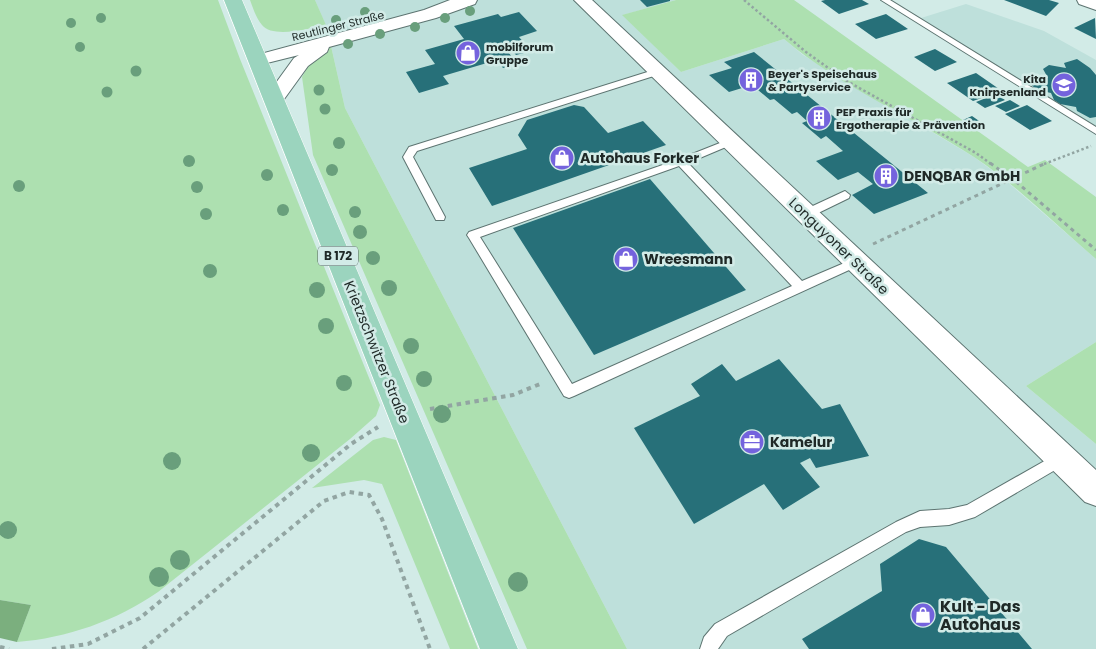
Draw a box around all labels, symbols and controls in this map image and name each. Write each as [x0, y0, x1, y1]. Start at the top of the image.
street label: Reutlinger Straße [290, 7, 386, 45]
place label: mobilforum Gruppe [486, 39, 554, 68]
shop icon: mobilforum Gruppe [455, 40, 481, 66]
place label: Beyer's Speisehaus & Partyservice [768, 66, 877, 95]
building icon: Beyer's Speisehaus & Partyservice [738, 67, 764, 93]
place label: Kita Knirpsenland [970, 71, 1046, 100]
school or university icon: Kita Knirpsenland [1051, 72, 1077, 98]
place label: PEP Praxis für Ergotherapie & Prävention [836, 104, 985, 133]
building icon: PEP Praxis für Ergotherapie & Prävention [806, 105, 832, 131]
shop icon: Autohaus Forker [549, 145, 575, 171]
place label: Autohaus Forker [580, 148, 699, 168]
building icon: DENQBAR GmbH [873, 163, 899, 189]
place label: DENQBAR GmbH [904, 166, 1020, 186]
street label: Longuyoner Straße [785, 193, 894, 299]
shop icon: Wreesmann [613, 246, 639, 272]
road number: B 172 [318, 247, 358, 266]
place label: Wreesmann [644, 249, 733, 269]
street label: Krietzschwitzer Straße [339, 278, 415, 427]
office icon: Kamelur [739, 429, 765, 455]
place label: Kamelur [770, 432, 832, 452]
place label: Kult - Das Autohaus [940, 595, 1021, 636]
shop icon: Kult - Das Autohaus [910, 602, 936, 628]

